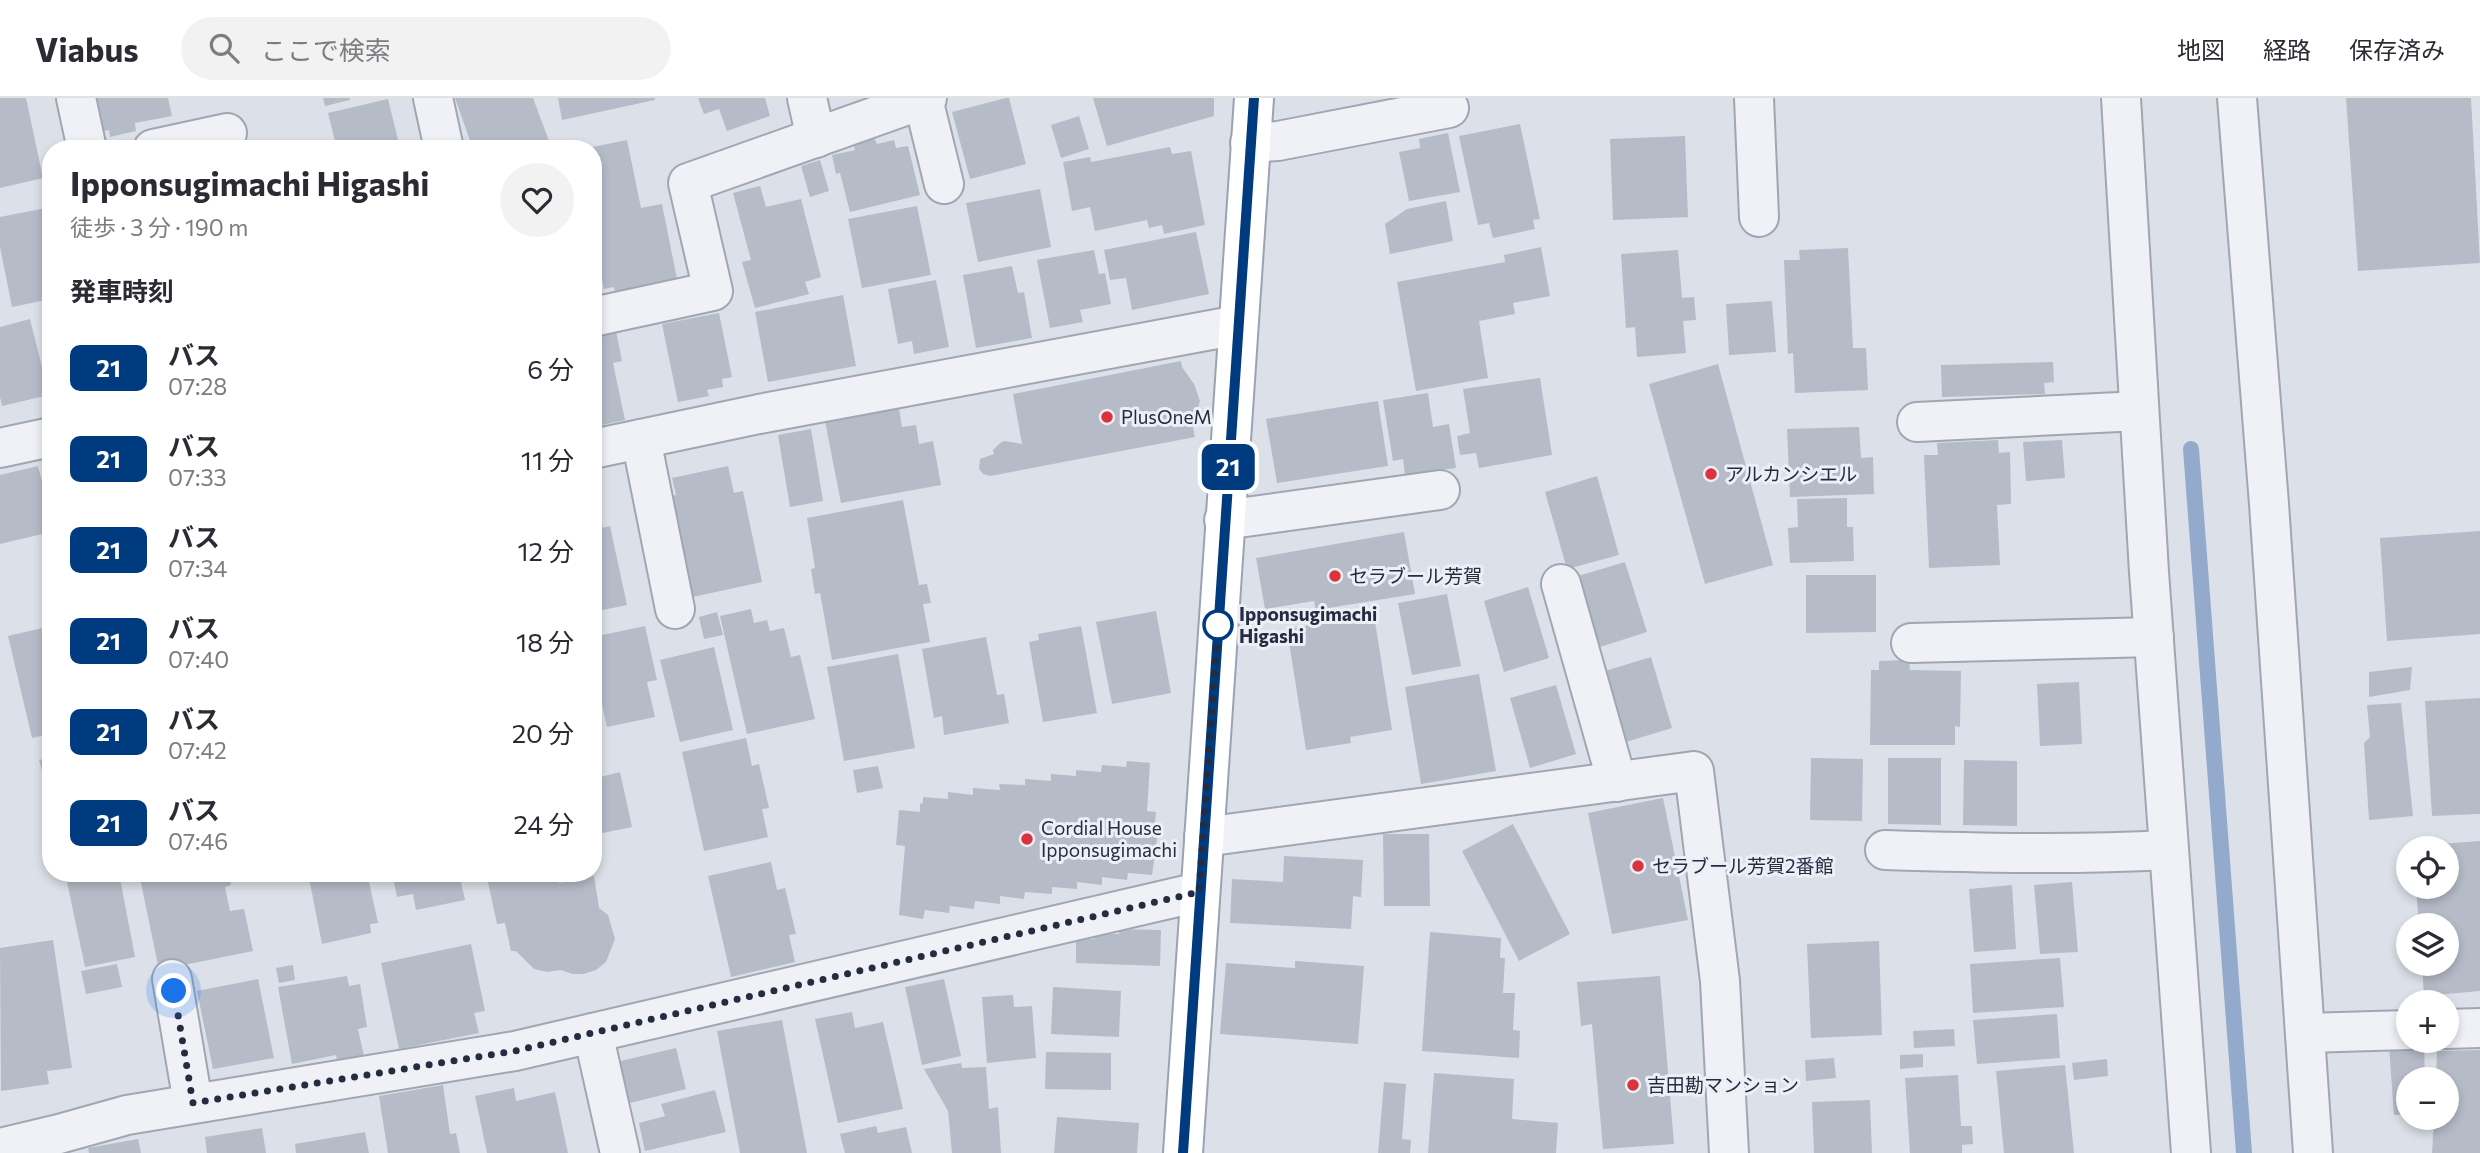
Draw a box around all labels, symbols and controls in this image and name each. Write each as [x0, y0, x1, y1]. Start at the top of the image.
search box [181, 17, 671, 80]
text: Viabus [35, 28, 139, 69]
icon: search [205, 29, 243, 67]
text: ここで検索 [261, 34, 391, 65]
text: 地図 [2177, 35, 2225, 64]
text: 経路 [2263, 35, 2311, 64]
text: 保存済み [2349, 35, 2445, 64]
text: Ipponsugimachi Higashi [70, 162, 430, 203]
button: heart [500, 163, 574, 237]
text: 徒歩 · 3 分 · 190 m [70, 213, 248, 241]
text: 発車時刻 [70, 275, 174, 306]
text: バス [168, 339, 220, 370]
text: 21 [96, 353, 121, 382]
text: 6 分 [527, 353, 574, 384]
text: 07:28 [168, 372, 227, 400]
place label: PlusOneM [1121, 405, 1212, 428]
marker: PlusOneM [1099, 409, 1115, 425]
text: バス [168, 430, 220, 461]
text: 21 [96, 444, 121, 473]
text: 11 分 [521, 444, 574, 475]
line badge: 21 [1196, 444, 1260, 490]
text: 21 [1216, 452, 1240, 481]
place label: アルカンシエル [1725, 462, 1857, 485]
text: 07:33 [168, 463, 227, 491]
marker: アルカンシエル [1703, 466, 1719, 482]
text: バス [168, 521, 220, 552]
text: 21 [96, 535, 121, 564]
text: 12 分 [517, 535, 574, 566]
text: 07:34 [168, 554, 227, 582]
place label: セラブール芳賀 [1349, 564, 1482, 587]
marker: セラブール芳賀 [1327, 568, 1343, 584]
place label: Ipponsugimachi Higashi [1239, 602, 1377, 647]
marker: Ipponsugimachi Higashi [1203, 610, 1233, 640]
text: バス [168, 612, 220, 643]
text: 21 [96, 626, 121, 655]
text: 18 分 [516, 626, 574, 657]
text: 07:40 [168, 645, 229, 673]
text: バス [168, 703, 220, 734]
text: 21 [96, 717, 121, 746]
text: 20 分 [512, 717, 574, 748]
text: 07:42 [168, 736, 227, 764]
text: バス [168, 794, 220, 825]
text: 21 [96, 808, 121, 837]
text: 24 分 [513, 808, 574, 839]
place label: Cordial House Ipponsugimachi [1041, 816, 1177, 861]
text: 07:46 [168, 827, 228, 855]
marker: Cordial House Ipponsugimachi [1019, 831, 1035, 847]
map controls [2396, 836, 2459, 1130]
button: locate [2396, 836, 2459, 899]
place label: セラブール芳賀2番館 [1652, 854, 1834, 877]
marker: セラブール芳賀2番館 [1630, 858, 1646, 874]
button: layers [2396, 913, 2459, 976]
your location [156, 973, 191, 1008]
button: + [2396, 990, 2459, 1053]
button: − [2396, 1067, 2459, 1130]
place label: 吉田勘マンション [1647, 1073, 1799, 1096]
marker: 吉田勘マンション [1625, 1077, 1641, 1093]

